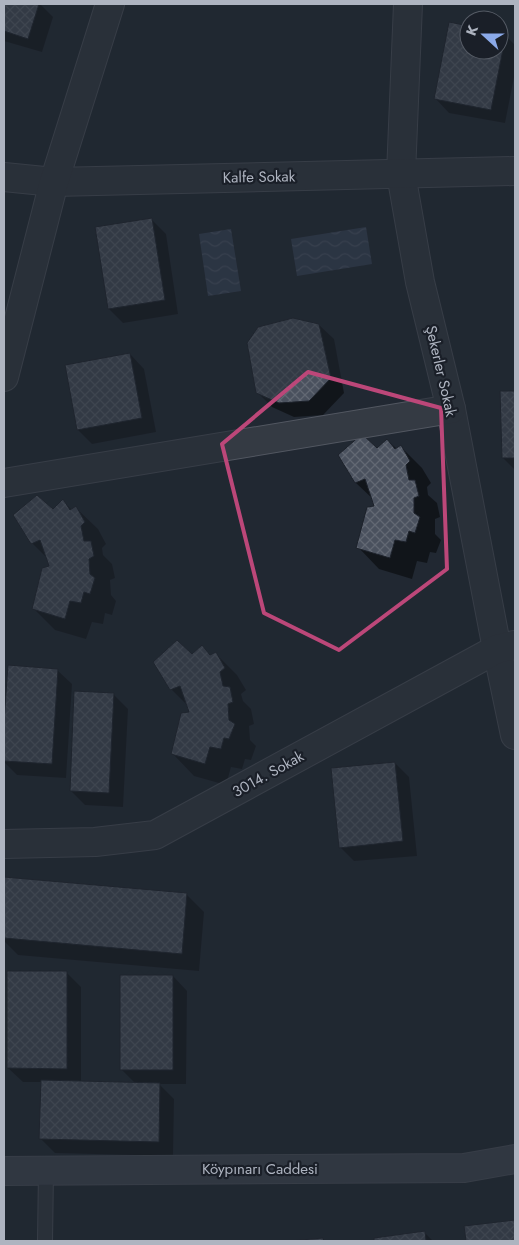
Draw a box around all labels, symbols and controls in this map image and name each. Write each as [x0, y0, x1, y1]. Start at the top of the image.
north arrow [459, 10, 509, 60]
text: K [461, 22, 483, 38]
street label: Kalfe Sokak [223, 165, 296, 189]
street label: Şekerler Sokak [420, 323, 462, 419]
street label: 3014. Sokak [228, 745, 308, 803]
street label: Köypınarı Caddesi [202, 1158, 318, 1180]

